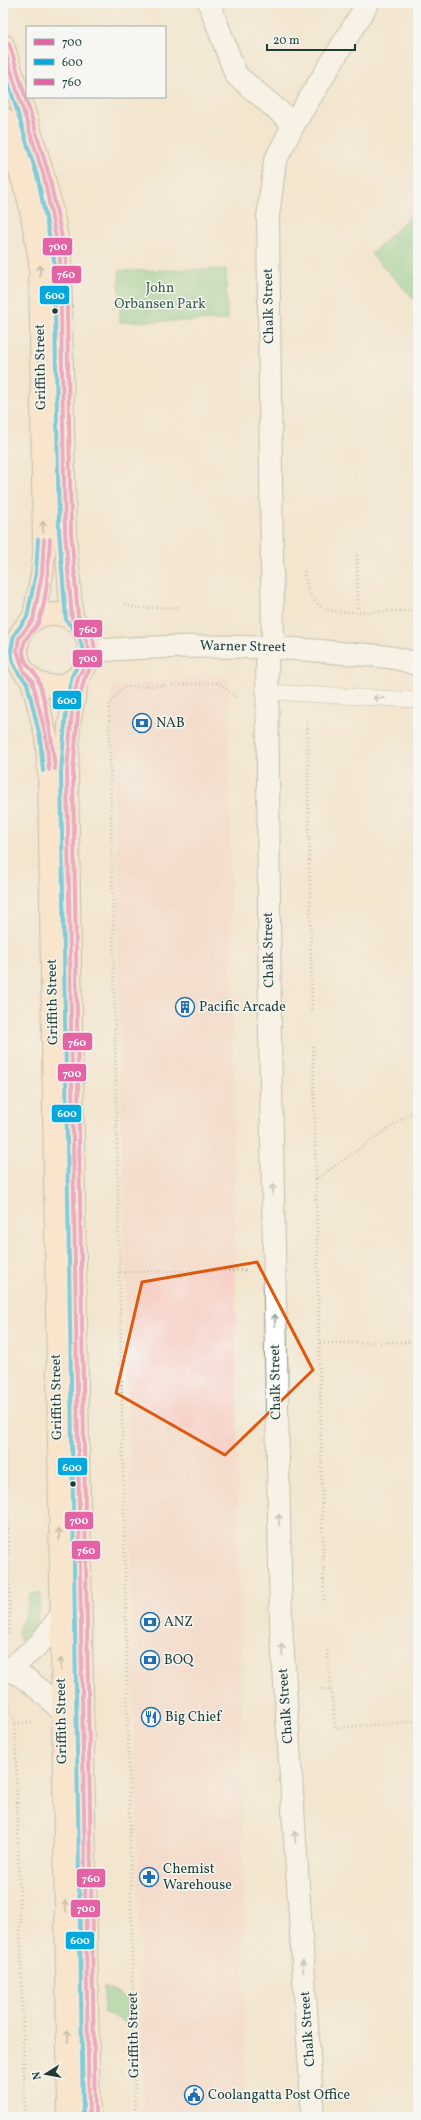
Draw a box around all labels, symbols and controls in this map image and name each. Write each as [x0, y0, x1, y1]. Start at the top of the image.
legend [26, 26, 166, 98]
scale bar [267, 26, 355, 52]
text: 20 m [273, 33, 300, 49]
text: 700 [62, 35, 82, 51]
text: 600 [62, 55, 83, 71]
text: 760 [62, 75, 81, 91]
line badge: 700 [42, 237, 73, 256]
text: 700 [49, 240, 67, 255]
one-way arrow [36, 265, 44, 278]
line badge: 760 [51, 265, 82, 284]
text: 760 [57, 268, 75, 283]
street label: Chalk Street [259, 268, 279, 344]
park label: John Orbansen Park [114, 279, 206, 314]
line badge: 600 [39, 285, 70, 305]
text: 600 [45, 289, 65, 304]
unlabelled marker [50, 306, 60, 316]
street label: Griffith Street [31, 324, 51, 410]
one-way arrow [39, 521, 47, 534]
line badge: 760 [73, 619, 103, 638]
text: 760 [79, 623, 97, 638]
street label: Warner Street [200, 637, 286, 657]
line badge: 700 [72, 649, 103, 668]
text: 700 [79, 652, 97, 667]
line badge: 600 [52, 690, 82, 710]
text: 600 [57, 694, 77, 709]
one-way arrow [373, 694, 386, 702]
bank icon: NAB [131, 712, 153, 734]
place label: NAB [156, 714, 185, 733]
street label: Chalk Street [259, 912, 279, 988]
street label: Griffith Street [43, 959, 63, 1045]
building icon: Pacific Arcade [174, 996, 196, 1018]
place label: Pacific Arcade [199, 998, 286, 1017]
line badge: 760 [62, 1032, 93, 1051]
text: 760 [68, 1036, 86, 1051]
line badge: 700 [57, 1063, 87, 1082]
text: 700 [63, 1067, 81, 1082]
line badge: 600 [51, 1104, 82, 1123]
text: 600 [57, 1107, 77, 1122]
one-way arrow [269, 1184, 277, 1197]
one-way arrow [271, 1314, 279, 1327]
street label: Chalk Street [266, 1344, 286, 1420]
street label: Griffith Street [47, 1354, 67, 1440]
line badge: 600 [57, 1457, 88, 1476]
text: 600 [62, 1461, 82, 1476]
unlabelled marker [68, 1479, 78, 1489]
line badge: 700 [64, 1511, 94, 1530]
text: 700 [70, 1514, 88, 1529]
one-way arrow [275, 1514, 283, 1527]
one-way arrow [55, 1528, 63, 1541]
line badge: 760 [71, 1540, 101, 1560]
text: 760 [77, 1544, 95, 1559]
bank icon: ANZ [139, 1611, 161, 1633]
place label: ANZ [164, 1613, 193, 1632]
one-way arrow [279, 1644, 286, 1657]
bank icon: BOQ [139, 1649, 161, 1671]
place label: BOQ [164, 1651, 194, 1670]
one-way arrow [57, 1658, 65, 1671]
street label: Chalk Street [274, 1667, 298, 1744]
street label: Griffith Street [52, 1678, 72, 1764]
restaurant icon: Big Chief [140, 1706, 162, 1728]
place label: Big Chief [165, 1708, 222, 1727]
one-way arrow [291, 1831, 298, 1844]
place label: Chemist Warehouse [163, 1860, 232, 1895]
pharmacy icon: Chemist Warehouse [138, 1866, 160, 1888]
line badge: 760 [76, 1868, 106, 1888]
text: 760 [82, 1872, 100, 1887]
line badge: 700 [70, 1899, 101, 1918]
one-way arrow [62, 1900, 70, 1913]
text: 700 [77, 1902, 95, 1917]
line badge: 600 [65, 1931, 95, 1950]
text: 600 [70, 1934, 90, 1949]
one-way arrow [300, 1960, 307, 1973]
street label: Chalk Street [296, 1990, 320, 2067]
street label: Griffith Street [124, 1992, 144, 2078]
one-way arrow [64, 2030, 72, 2043]
north arrow [26, 2054, 66, 2094]
text: N [30, 2070, 46, 2081]
public building icon: Coolangatta Post Office [183, 2084, 205, 2106]
place label: Coolangatta Post Office [208, 2086, 351, 2105]

